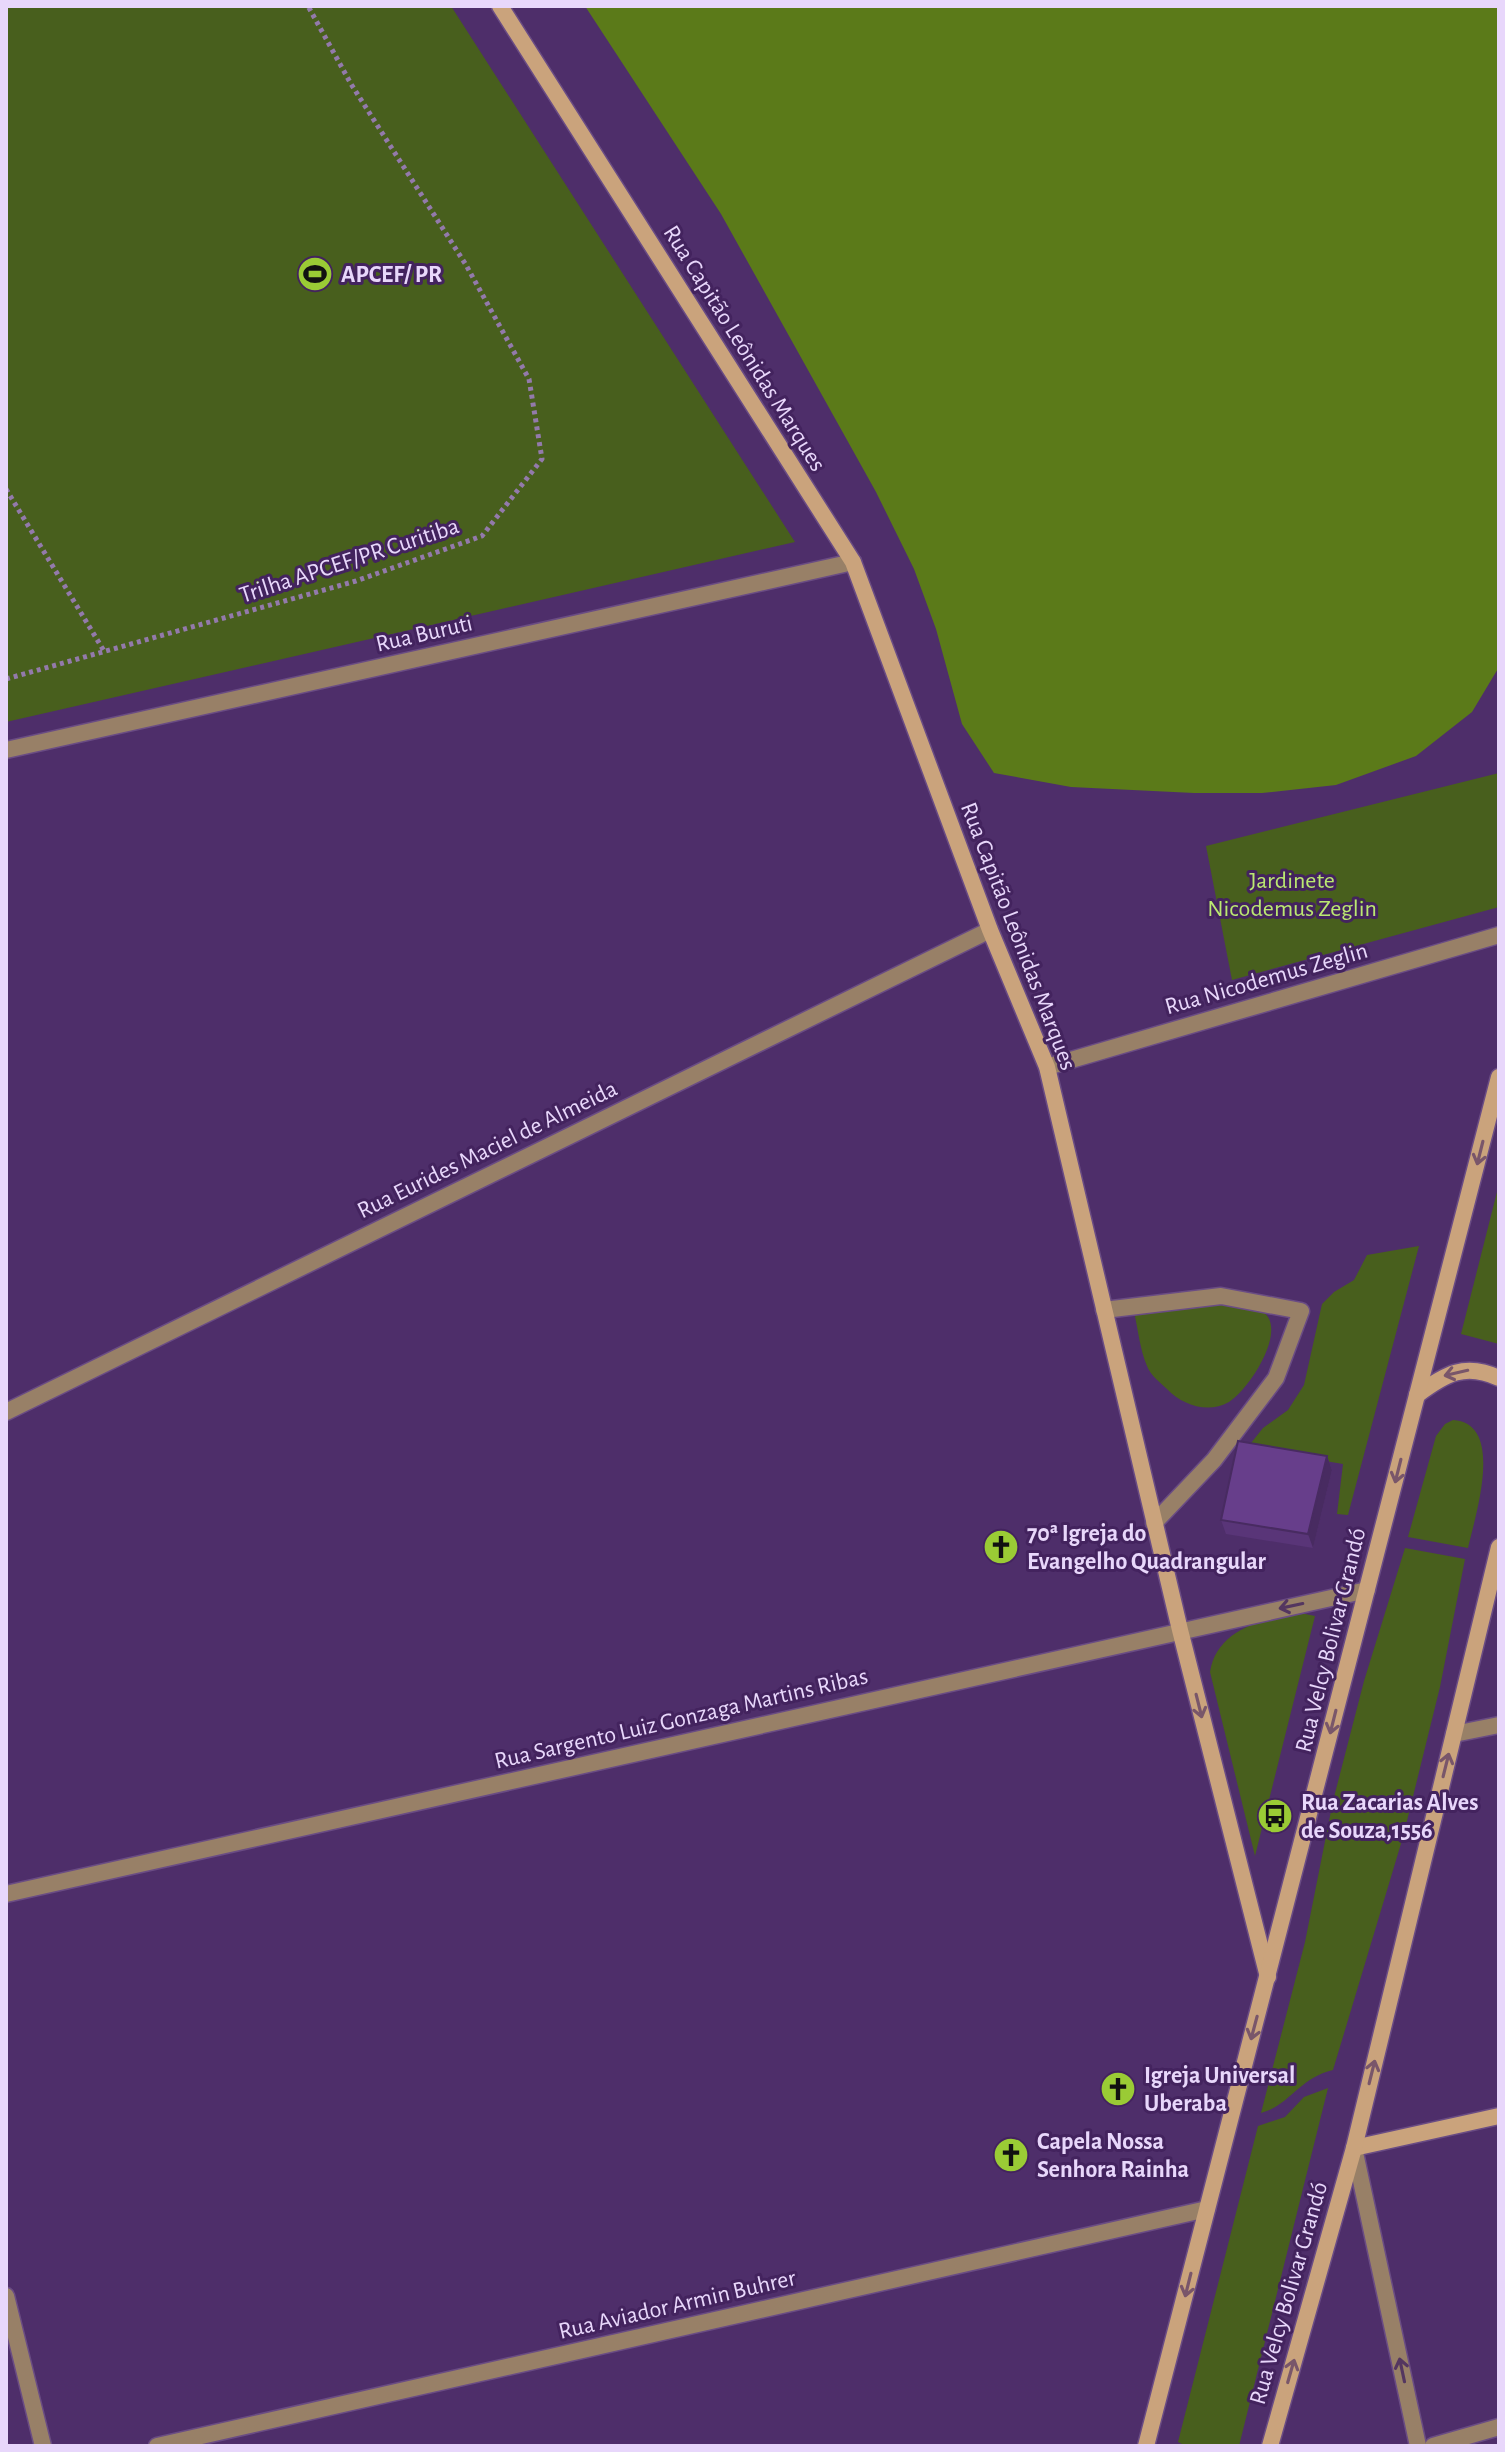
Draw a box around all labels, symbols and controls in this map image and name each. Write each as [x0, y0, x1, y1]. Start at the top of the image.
street label: Rua Capitão Leônidas Marques [659, 221, 830, 476]
sports icon: APCEF/ PR [296, 255, 334, 293]
place label: APCEF/ PR [341, 263, 442, 287]
street label: Trilha APCEF/PR Curitiba [237, 514, 462, 608]
street label: Rua Buruti [374, 611, 475, 657]
street label: Rua Capitão Leônidas Marques [956, 799, 1080, 1074]
park label: Jardinete Nicodemus Zeglin [1207, 869, 1377, 921]
street label: Rua Nicodemus Zeglin [1162, 939, 1370, 1019]
street label: Rua Eurides Maciel de Almeida [354, 1076, 621, 1223]
one-way arrow [1471, 1139, 1486, 1165]
one-way arrow [1443, 1366, 1469, 1381]
one-way arrow [1389, 1457, 1404, 1483]
place label: 70ª Igreja do Evangelho Quadrangular [1027, 1522, 1267, 1574]
street label: Rua Velcy Bolivar Grandó [1291, 1526, 1370, 1755]
church icon: 70ª Igreja do Evangelho Quadrangular [982, 1528, 1020, 1566]
one-way arrow [1279, 1599, 1305, 1614]
street label: Rua Sargento Luiz Gonzaga Martins Ribas [492, 1664, 870, 1774]
one-way arrow [1192, 1692, 1207, 1718]
one-way arrow [1325, 1709, 1340, 1735]
one-way arrow [1440, 1753, 1455, 1779]
place label: Rua Zacarias Alves de Souza,1556 [1301, 1791, 1478, 1843]
bus stop icon: Rua Zacarias Alves de Souza,1556 [1256, 1797, 1294, 1835]
one-way arrow [1246, 2015, 1261, 2041]
one-way arrow [1365, 2060, 1380, 2086]
place label: Igreja Universal Uberaba [1144, 2064, 1295, 2116]
church icon: Igreja Universal Uberaba [1099, 2070, 1137, 2108]
place label: Capela Nossa Senhora Rainha [1037, 2130, 1189, 2182]
church icon: Capela Nossa Senhora Rainha [992, 2136, 1030, 2174]
street label: Rua Velcy Bolivar Grandó [1246, 2179, 1332, 2407]
street label: Rua Aviador Armin Buhrer [556, 2266, 799, 2344]
one-way arrow [1179, 2271, 1194, 2297]
one-way arrow [1394, 2357, 1409, 2383]
one-way arrow [1284, 2358, 1299, 2384]

